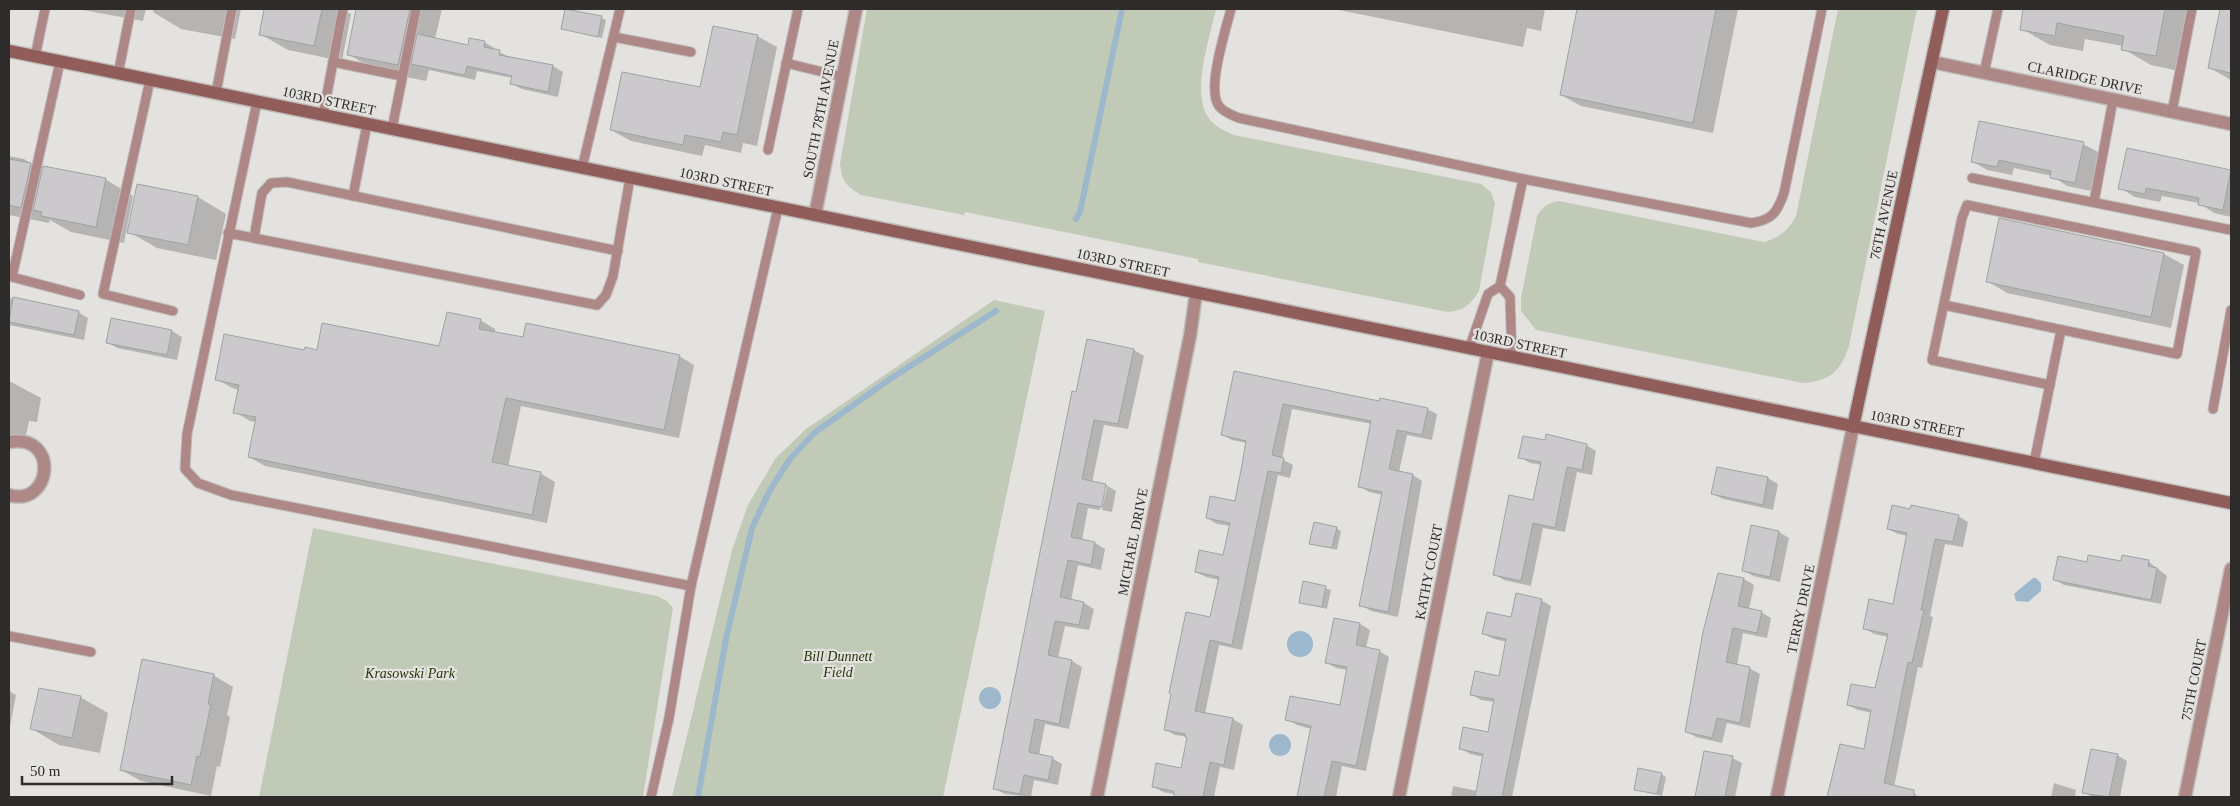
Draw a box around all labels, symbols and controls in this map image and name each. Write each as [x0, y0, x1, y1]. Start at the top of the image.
street label: SOUTH 78TH AVENUE [800, 38, 842, 180]
street label: CLARIDGE DRIVE [2026, 58, 2144, 98]
street label: 103RD STREET [281, 84, 378, 118]
street label: 103RD STREET [678, 165, 775, 199]
street label: 76TH AVENUE [1867, 169, 1901, 261]
street label: 103RD STREET [1075, 246, 1172, 280]
street label: 103RD STREET [1472, 327, 1569, 361]
street label: 103RD STREET [1869, 408, 1966, 441]
street label: MICHAEL DRIVE [1115, 487, 1151, 597]
street label: KATHY COURT [1412, 523, 1446, 621]
street label: TERRY DRIVE [1784, 563, 1818, 655]
street label: 75TH COURT [2179, 638, 2209, 722]
park label: Bill Dunnett Field [804, 649, 874, 680]
park label: Krasowski Park [364, 666, 456, 681]
scale bar [22, 754, 172, 786]
text: 50 m [30, 763, 61, 779]

